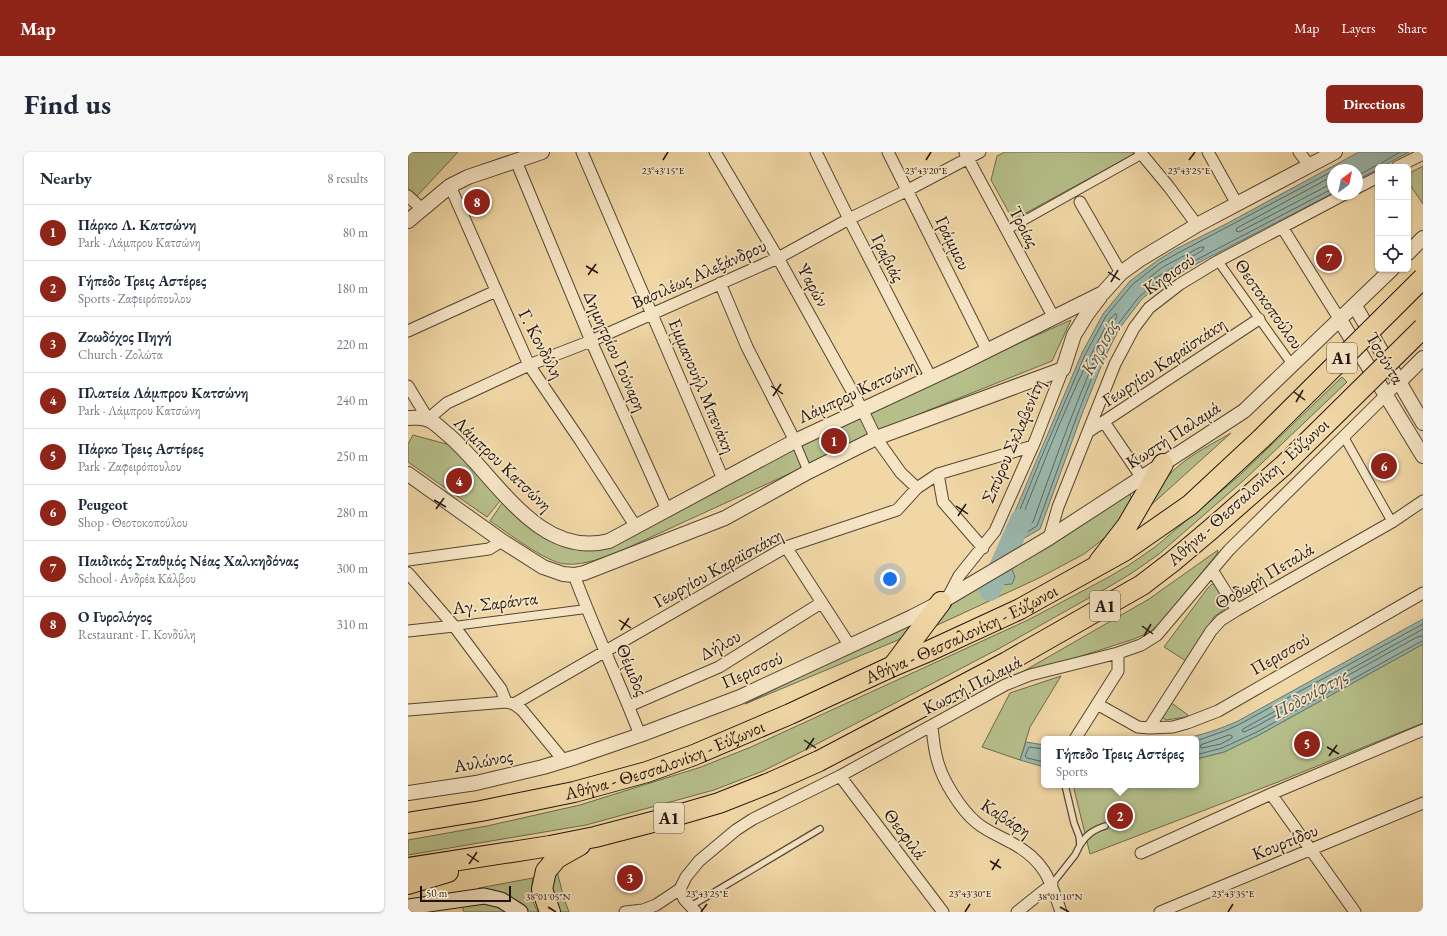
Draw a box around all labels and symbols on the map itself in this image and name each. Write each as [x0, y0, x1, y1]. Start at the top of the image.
text: 23°43'15"E [642, 164, 685, 177]
text: 23°43'20"E [905, 164, 948, 177]
text: 23°43'25"E [1168, 164, 1211, 177]
north arrow [1327, 164, 1363, 200]
pin: 8 [464, 187, 490, 217]
street label: Τροίας [1004, 202, 1045, 252]
street label: Γράμμου [930, 212, 976, 274]
street label: Γραβιάς [867, 230, 910, 286]
street label: Βασιλέως Αλεξάνδρου [628, 233, 770, 314]
pin: 7 [1316, 243, 1342, 273]
street label: Κηφισού [1138, 248, 1199, 300]
street label: Θεοτοκοπούλου [1230, 254, 1309, 353]
street label: Ψαρών [792, 259, 835, 311]
street label: Δημητρίου Γούναρη [578, 287, 652, 415]
street label: Γ. Κονδύλη [513, 305, 569, 383]
street label: Γεωργίου Καραϊσκάκη [1097, 312, 1230, 411]
street label: Εμμανουήλ Μπενάκη [664, 315, 741, 457]
water label: Κηφισός [1074, 315, 1125, 380]
street label: Τσούντα [1361, 327, 1410, 389]
road number: Α1 [1327, 343, 1357, 373]
street label: Λάμπρου Κατσώνη [793, 353, 920, 428]
street label: Σπύρου Σκλαβενίτη [976, 375, 1049, 506]
street label: Κωστή Παλαμά [1121, 395, 1225, 474]
street label: Λάμπρου Κατσώνη [449, 410, 557, 516]
street label: Αθήνα - Θεσσαλονίκη - Εύζωνοι [1161, 413, 1333, 571]
pin: 1 [821, 426, 847, 456]
pin: 6 [1371, 451, 1397, 481]
pin: 4 [446, 466, 472, 496]
street label: Γεωργίου Καραϊσκάκη [649, 523, 786, 613]
street label: Θοδωρή Πεταλά [1210, 537, 1318, 614]
your location [880, 569, 900, 589]
street label: Αθήνα - Θεσσαλονίκη - Εύζωνοι [860, 578, 1061, 689]
street label: Αγ. Σαράντα [450, 586, 540, 619]
road number: Α1 [1090, 591, 1120, 621]
street label: Δήλου [695, 624, 745, 665]
street label: Περισσού [1246, 627, 1314, 680]
street label: Θέμιδος [611, 640, 654, 700]
street label: Περισσού [717, 646, 786, 693]
street label: Κωστή Παλαμά [919, 649, 1026, 719]
water label: Ποδονίφτης [1267, 662, 1353, 725]
street label: Αθήνα - Θεσσαλονίκη - Εύζωνοι [562, 714, 768, 805]
pin: 5 [1294, 729, 1320, 759]
street label: Αυλώνος [451, 744, 514, 778]
street label: Καβάφη [977, 793, 1036, 842]
pin: 2 [1107, 801, 1133, 831]
road number: Α1 [654, 803, 684, 833]
street label: Θεοφιλά [879, 804, 932, 864]
street label: Κουρτίδου [1248, 818, 1321, 865]
pin: 3 [617, 863, 643, 893]
scale bar [420, 884, 511, 903]
text: 23°43'25"E [686, 887, 729, 900]
text: 23°43'30"E [949, 887, 992, 900]
text: 23°43'35"E [1212, 887, 1255, 900]
text: 38°01'05"N [526, 890, 571, 903]
text: 38°01'10"N [1038, 890, 1083, 903]

